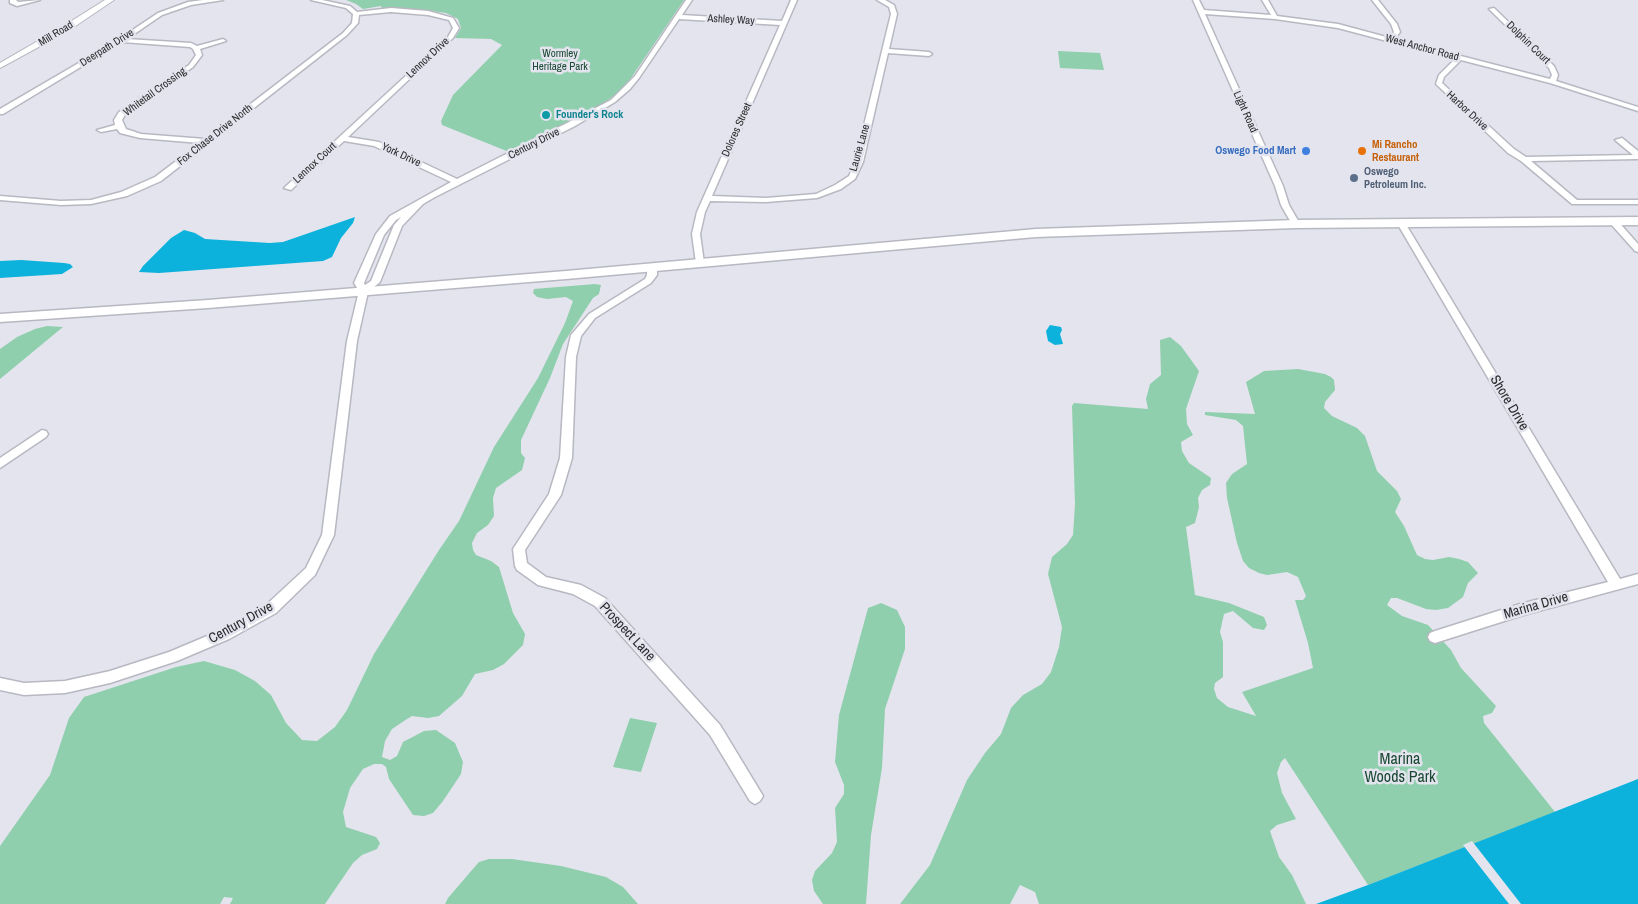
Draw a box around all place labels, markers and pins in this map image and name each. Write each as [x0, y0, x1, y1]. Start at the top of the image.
place label: Founder's Rock [556, 108, 623, 122]
marker: Founder's Rock [540, 109, 552, 121]
place label: Mi Rancho Restaurant [1372, 138, 1419, 164]
place label: Oswego Food Mart [1215, 144, 1296, 158]
marker: Oswego Food Mart [1300, 145, 1312, 157]
marker: Mi Rancho Restaurant [1356, 145, 1368, 157]
place label: Oswego Petroleum Inc. [1364, 165, 1426, 191]
marker: Oswego Petroleum Inc. [1348, 172, 1360, 184]

